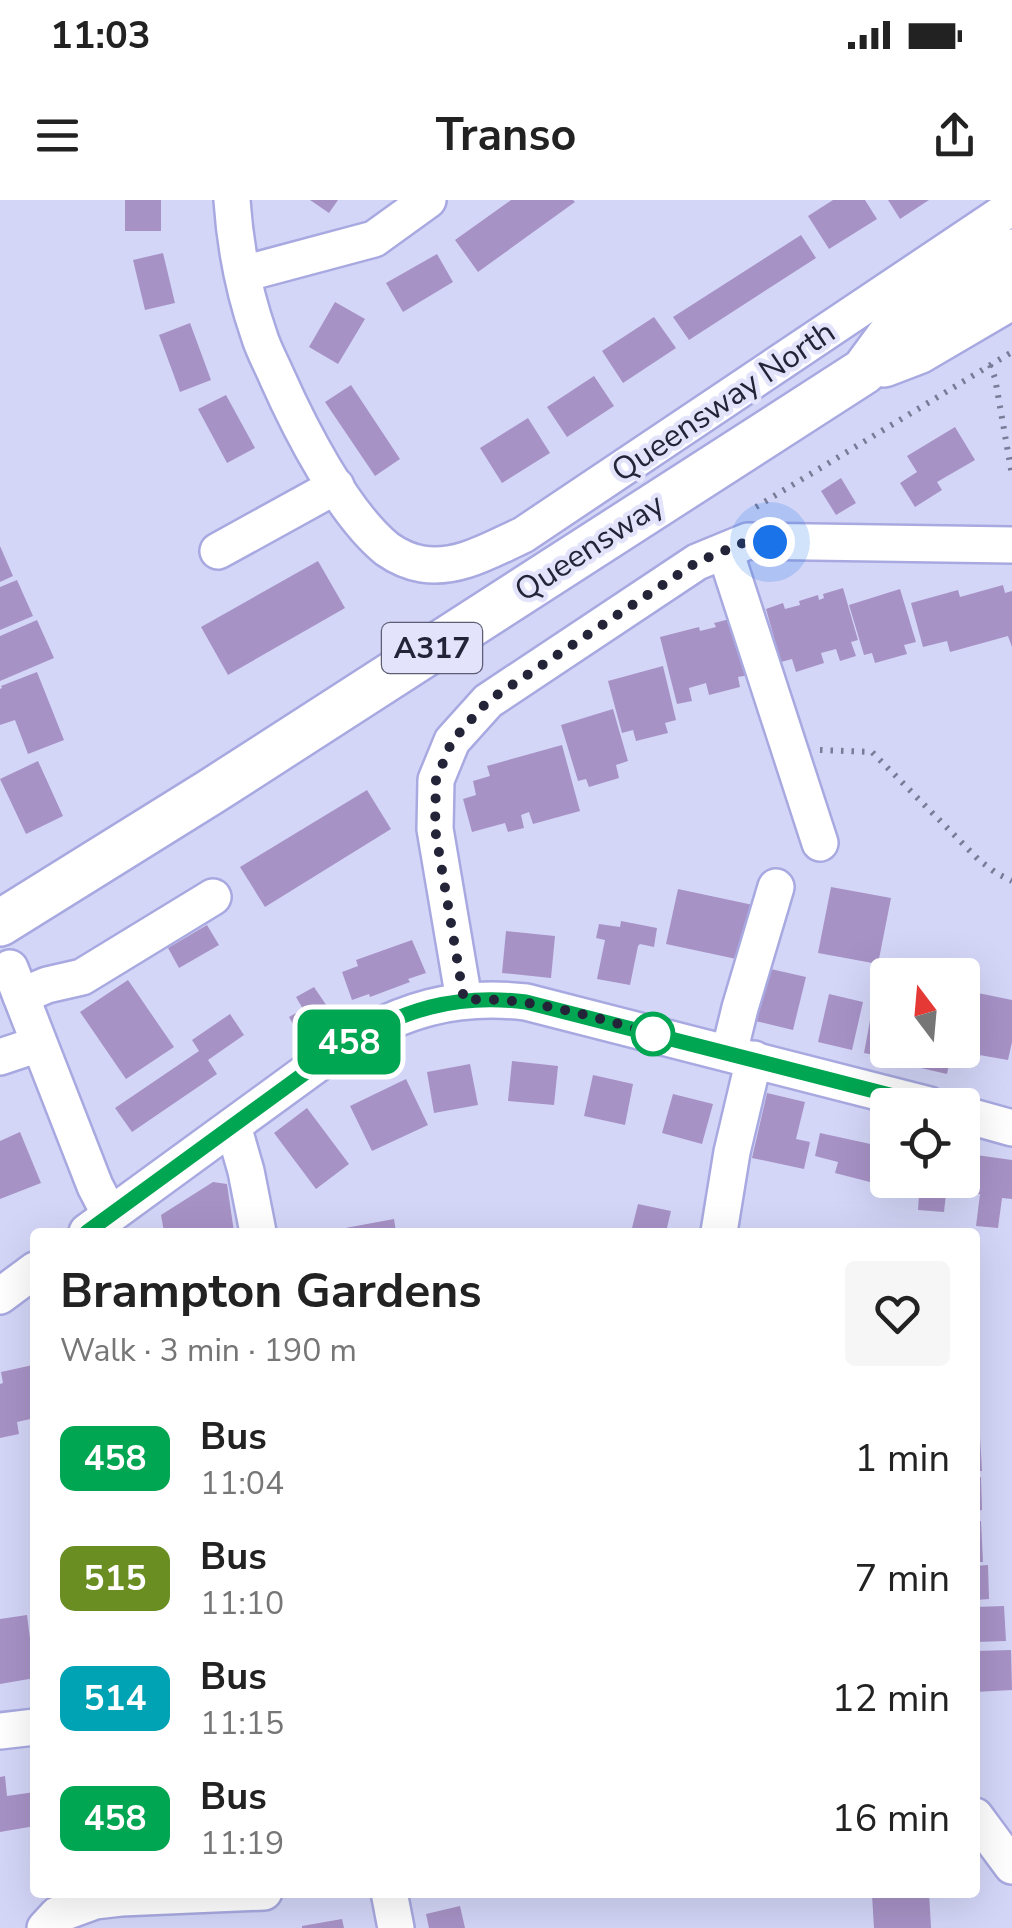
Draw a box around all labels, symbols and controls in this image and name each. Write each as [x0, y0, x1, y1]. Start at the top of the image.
text: 11:03 [50, 10, 151, 61]
text: Transo [436, 105, 576, 166]
icon: menu [30, 108, 85, 163]
icon: share [927, 108, 982, 163]
street label: Queensway North [603, 311, 843, 492]
street label: Queensway [506, 483, 673, 612]
your location [745, 517, 795, 567]
road number: A317 [382, 623, 482, 673]
north arrow [870, 958, 980, 1068]
map controls [870, 958, 980, 1198]
line badge: 458 [292, 1010, 406, 1074]
unlabelled marker [632, 1013, 674, 1055]
text: 458 [317, 1019, 381, 1066]
button: locate [870, 1088, 980, 1198]
text: Brampton Gardens [60, 1258, 482, 1324]
button: heart [845, 1261, 950, 1366]
text: Walk · 3 min · 190 m [60, 1329, 357, 1372]
text: Bus [200, 1411, 267, 1462]
text: 1 min [855, 1433, 950, 1484]
text: 458 [83, 1435, 147, 1482]
text: 11:04 [200, 1462, 284, 1505]
text: Bus [200, 1531, 267, 1582]
text: 7 min [855, 1553, 950, 1604]
text: 515 [83, 1555, 147, 1602]
text: 11:10 [200, 1582, 284, 1625]
text: Bus [200, 1651, 267, 1702]
text: 12 min [832, 1673, 950, 1724]
text: 514 [83, 1675, 147, 1722]
text: 11:15 [200, 1702, 284, 1745]
text: Bus [200, 1771, 267, 1822]
text: 16 min [832, 1793, 950, 1844]
text: 458 [83, 1795, 147, 1842]
text: 11:19 [200, 1822, 284, 1865]

